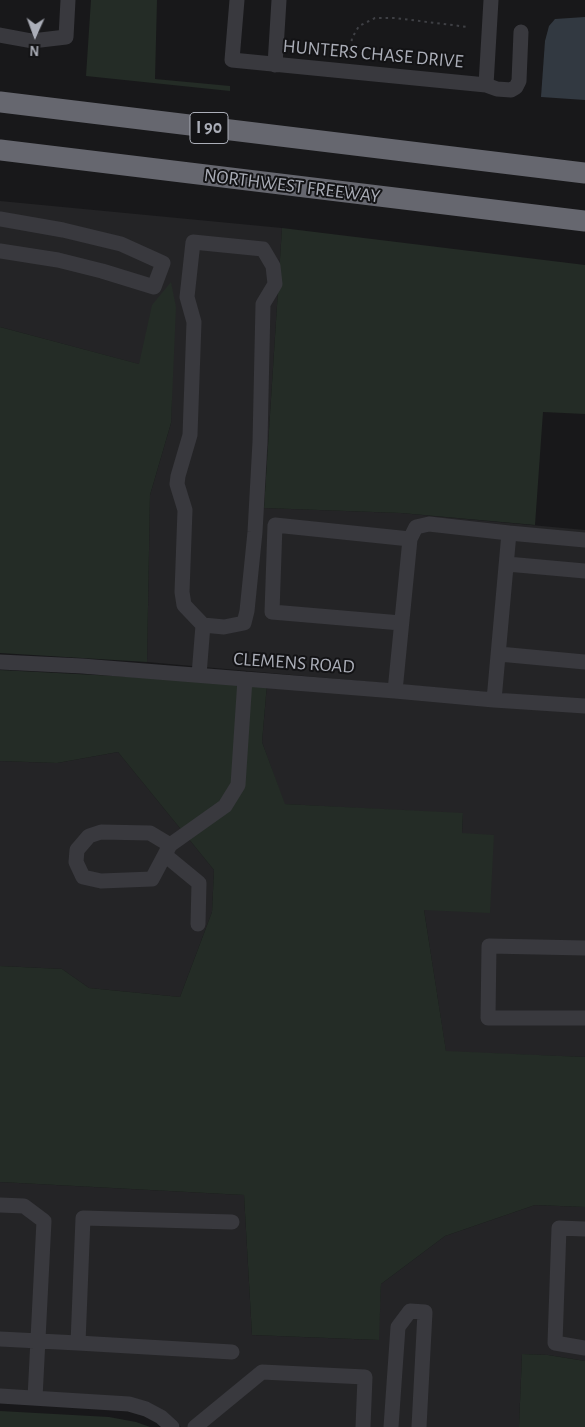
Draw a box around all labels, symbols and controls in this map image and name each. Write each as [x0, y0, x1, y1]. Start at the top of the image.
north arrow [10, 10, 60, 60]
street label: HUNTERS CHASE DRIVE [282, 35, 464, 73]
text: N [29, 43, 40, 57]
road number: I 90 [190, 112, 228, 144]
street label: NORTHWEST FREEWAY [203, 164, 381, 208]
street label: CLEMENS ROAD [233, 647, 355, 679]

